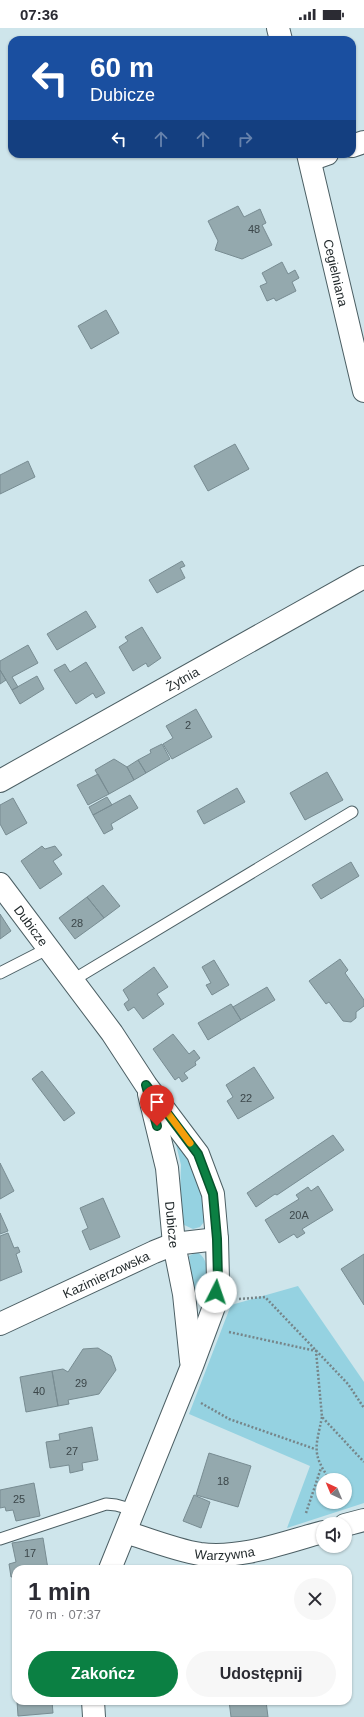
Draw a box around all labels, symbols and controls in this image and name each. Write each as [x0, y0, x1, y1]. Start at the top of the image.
text: 07:36 [20, 6, 58, 23]
icon: left [24, 52, 76, 104]
text: 60 m [90, 52, 154, 83]
text: Dubicze [90, 85, 155, 105]
icon: left [108, 128, 130, 150]
icon: ahead [150, 128, 172, 150]
icon: ahead [192, 128, 214, 150]
icon: right [234, 128, 256, 150]
house number: 48 [248, 223, 260, 235]
street label: Cegielniana [321, 238, 351, 309]
street label: Żytnia [163, 663, 202, 694]
house number: 2 [185, 719, 191, 731]
street label: Dubicze [11, 902, 51, 949]
house number: 28 [71, 917, 83, 929]
pin [140, 1085, 174, 1126]
icon: arrive [146, 1091, 168, 1113]
house number: 22 [240, 1092, 252, 1104]
street label: Dubicze [163, 1201, 182, 1249]
house number: 20A [289, 1209, 309, 1221]
street label: Kazimierzowska [60, 1247, 152, 1301]
position arrow [195, 1271, 237, 1313]
house number: 29 [75, 1377, 87, 1389]
house number: 40 [33, 1385, 45, 1397]
house number: 27 [66, 1445, 78, 1457]
north arrow [316, 1473, 352, 1509]
map controls [316, 1473, 352, 1553]
house number: 18 [217, 1475, 229, 1487]
house number: 25 [13, 1493, 25, 1505]
button: sound [316, 1517, 352, 1553]
street label: Warzywna [194, 1543, 257, 1562]
house number: 17 [24, 1547, 36, 1559]
text: 1 min [28, 1578, 91, 1605]
button: close [294, 1578, 336, 1620]
text: 70 m · 07:37 [28, 1607, 101, 1622]
button: Zakończ [28, 1651, 178, 1697]
button: Udostępnij [186, 1651, 336, 1697]

